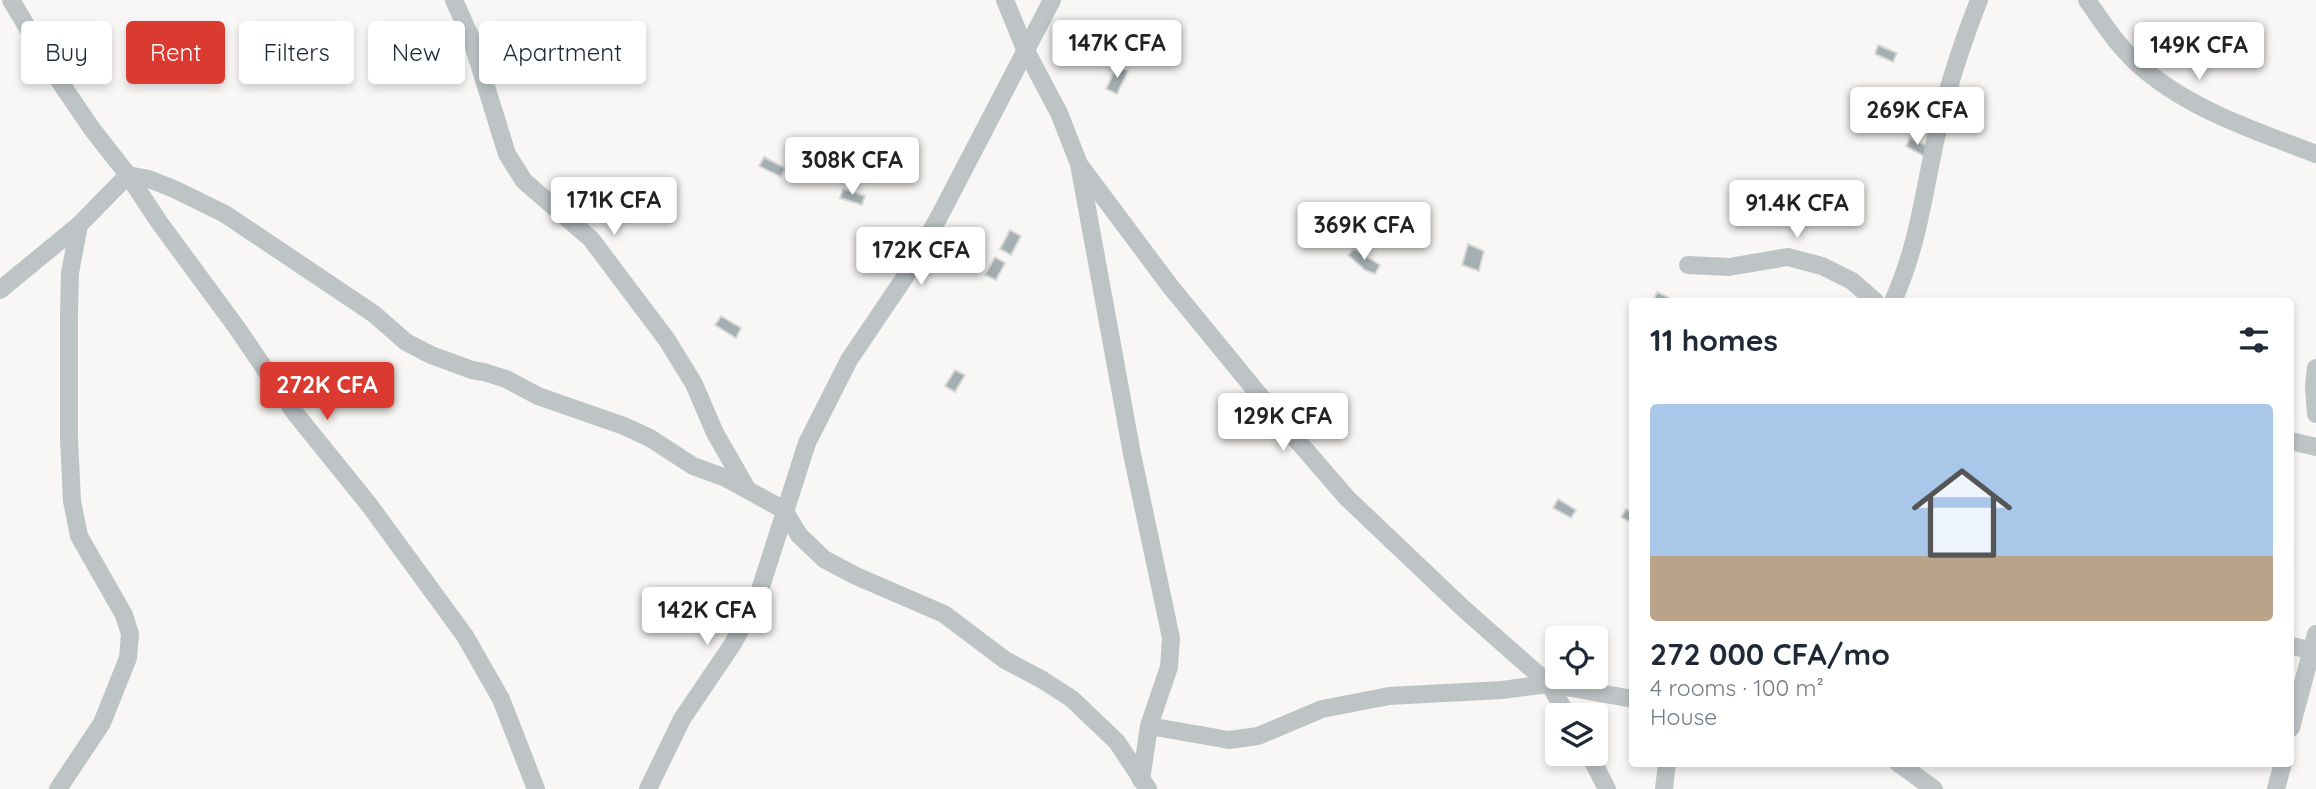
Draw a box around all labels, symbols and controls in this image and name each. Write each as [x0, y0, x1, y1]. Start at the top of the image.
pin: 147K CFA [1045, 20, 1189, 80]
chip: Buy [21, 21, 112, 84]
chip: Rent [126, 21, 225, 84]
chip: Filters [239, 21, 354, 84]
chip: New [368, 21, 465, 84]
chip: Apartment [479, 21, 646, 84]
pin: 149K CFA [2127, 22, 2271, 82]
text: 147K CFA [1068, 28, 1166, 57]
text: 149K CFA [2150, 30, 2248, 59]
pin: 269K CFA [1845, 88, 1989, 147]
text: 269K CFA [1866, 95, 1968, 124]
pin: 308K CFA [780, 138, 924, 197]
text: 308K CFA [801, 145, 903, 174]
pin: 171K CFA [542, 177, 686, 237]
pin: 91.4K CFA [1717, 180, 1877, 240]
text: 171K CFA [567, 185, 661, 214]
text: 91.4K CFA [1745, 188, 1849, 217]
pin: 369K CFA [1292, 202, 1436, 262]
text: 369K CFA [1314, 210, 1414, 239]
pin: 172K CFA [849, 228, 993, 287]
text: 172K CFA [872, 235, 970, 264]
text: 11 homes [1650, 321, 1778, 359]
icon: filters [2235, 321, 2273, 359]
pin: 272K CFA [255, 362, 399, 422]
text: 272K CFA [276, 370, 378, 399]
pin: 129K CFA [1211, 393, 1355, 453]
text: 129K CFA [1234, 401, 1332, 430]
icon: home [1899, 450, 2025, 576]
pin: 142K CFA [635, 588, 779, 647]
text: 142K CFA [658, 595, 756, 624]
map controls [1545, 626, 1608, 766]
button: locate [1545, 626, 1608, 689]
text: 272 000 CFA/mo [1650, 635, 1890, 673]
text: 4 rooms · 100 m² [1650, 673, 1824, 702]
text: House [1650, 702, 1717, 731]
button: layers [1545, 703, 1608, 766]

